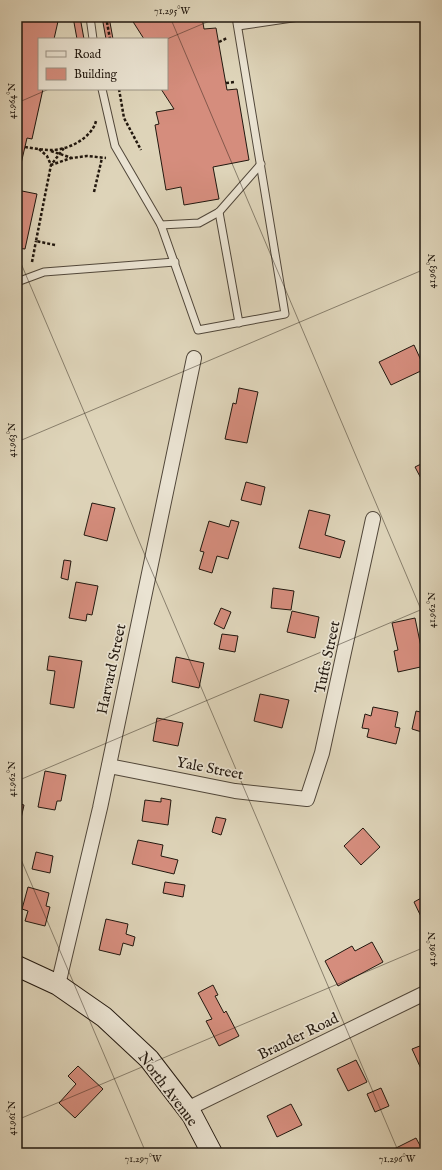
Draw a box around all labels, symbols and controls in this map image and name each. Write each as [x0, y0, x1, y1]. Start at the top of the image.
text: 71.295°W [154, 5, 190, 18]
legend [38, 38, 168, 90]
text: Road [74, 47, 102, 62]
text: Building [74, 67, 118, 82]
text: 41.964°N [6, 83, 19, 119]
text: 41.963°N [426, 253, 439, 288]
text: 41.963°N [6, 422, 19, 457]
text: 41.962°N [426, 592, 439, 628]
street label: Tufts Street [311, 619, 344, 695]
street label: Harvard Street [93, 622, 130, 716]
street label: Yale Street [175, 753, 245, 784]
text: 41.962°N [6, 761, 19, 797]
text: 41.961°N [426, 931, 439, 966]
street label: Brander Road [255, 1008, 343, 1064]
street label: North Avenue [133, 1048, 202, 1130]
text: 41.961°N [6, 1100, 19, 1135]
text: 71.297°W [125, 1153, 162, 1166]
text: 71.296°W [379, 1153, 416, 1166]

